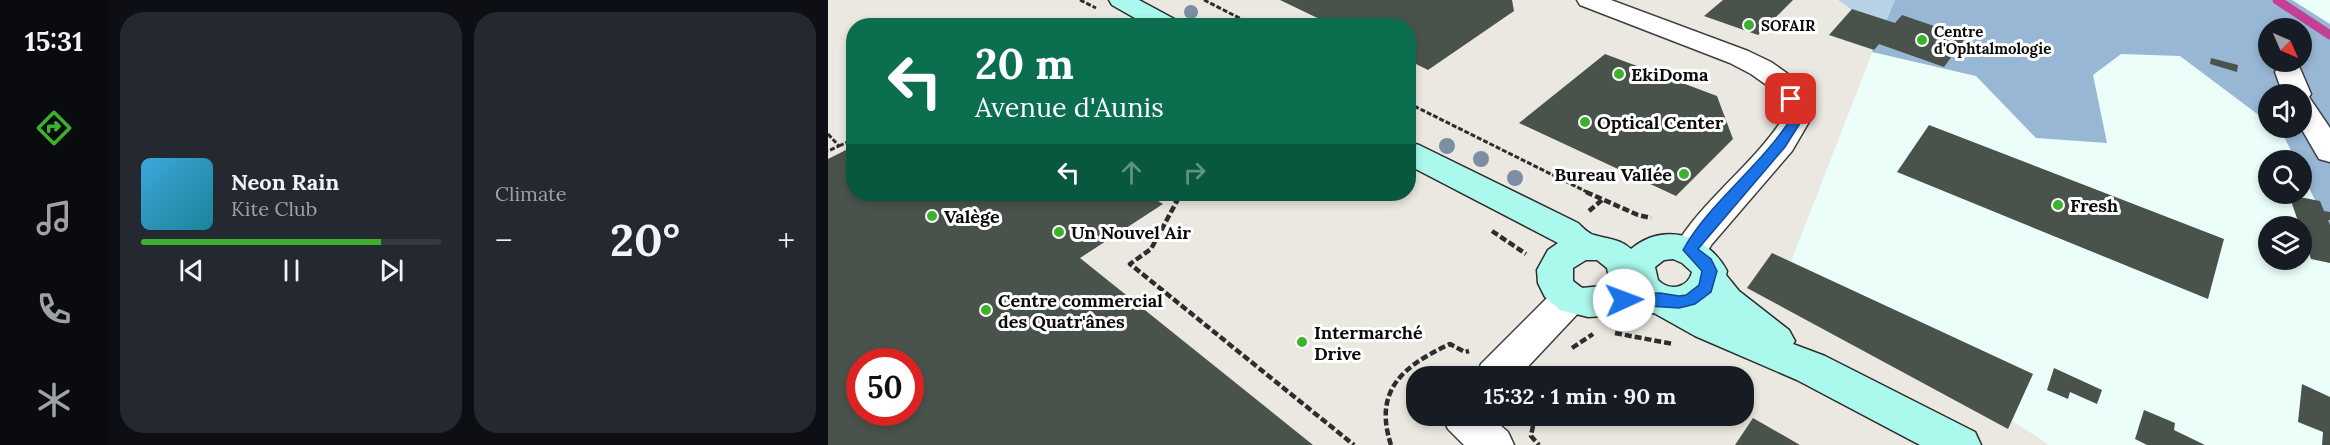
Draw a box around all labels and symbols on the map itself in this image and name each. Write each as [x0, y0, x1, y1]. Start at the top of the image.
place label: SOFAIR [1761, 16, 1816, 35]
marker: SOFAIR [1742, 18, 1756, 32]
north arrow [2258, 18, 2312, 72]
place label: Centre d'Ophtalmologie [1934, 22, 2051, 58]
marker: Centre d'Ophtalmologie [1915, 33, 1929, 47]
place label: EkiDoma [1631, 63, 1709, 86]
marker: EkiDoma [1612, 67, 1626, 81]
pin [1765, 73, 1816, 124]
place label: Optical Center [1597, 111, 1724, 134]
marker: Optical Center [1578, 115, 1592, 129]
place label: Bureau Vallée [1554, 163, 1672, 186]
marker: Bureau Vallée [1677, 167, 1691, 181]
place label: Fresh [2070, 194, 2118, 217]
marker: Fresh [2051, 198, 2065, 212]
place label: Valège [944, 205, 1000, 228]
marker: Valège [925, 209, 939, 223]
place label: Un Nouvel Air [1071, 221, 1191, 244]
marker: Un Nouvel Air [1052, 225, 1066, 239]
position arrow [1592, 268, 1656, 332]
place label: Centre commercial des Quatr'ânes [998, 289, 1163, 333]
marker: Centre commercial des Quatr'ânes [979, 303, 993, 317]
place label: Intermarché Drive [1314, 321, 1423, 365]
marker: Intermarché Drive [1295, 335, 1309, 349]
speed limit sign: 50 [846, 348, 924, 426]

